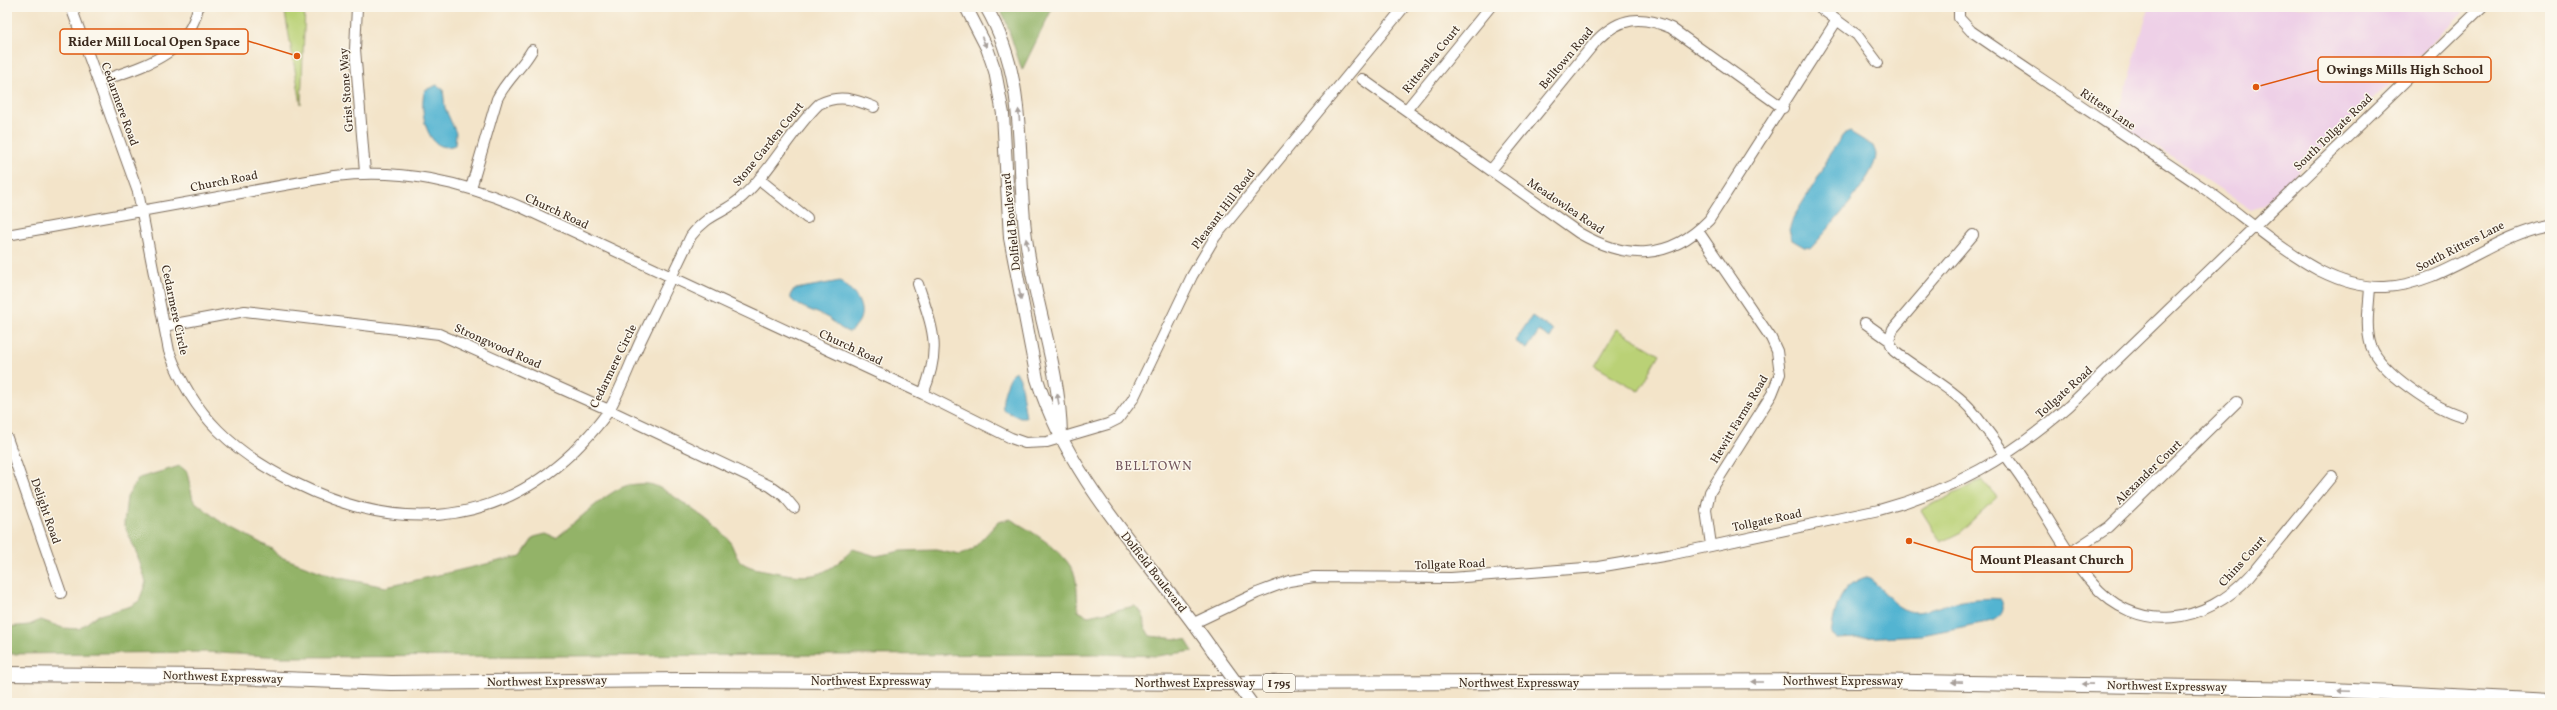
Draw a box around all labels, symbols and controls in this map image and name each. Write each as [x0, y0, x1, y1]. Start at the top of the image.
street label: Ritterslea Court [1399, 22, 1464, 97]
street label: Belltown Road [1536, 24, 1598, 93]
callout: Rider Mill Local Open Space [60, 29, 248, 54]
text: Rider Mill Local Open Space [68, 34, 240, 52]
one-way arrow [981, 36, 987, 47]
street label: Grist Stone Way [336, 47, 358, 133]
callout: Owings Mills High School [2318, 57, 2491, 82]
street label: Cedarmere Road [97, 60, 142, 149]
text: Owings Mills High School [2326, 62, 2484, 80]
street label: Ritters Lane [2077, 85, 2139, 134]
street label: South Tollgate Road [2291, 91, 2377, 175]
street label: Stone Garden Court [730, 99, 808, 190]
one-way arrow [1016, 109, 1023, 121]
street label: Pleasant Hill Road [1188, 166, 1259, 253]
street label: Church Road [189, 168, 260, 196]
street label: Dolfield Boulevard [999, 172, 1025, 272]
street label: Meadowlea Road [1524, 175, 1607, 239]
street label: Church Road [522, 190, 591, 234]
street label: South Ritters Lane [2413, 218, 2508, 276]
one-way arrow [1024, 238, 1030, 250]
street label: Cedarmere Circle [157, 264, 191, 357]
one-way arrow [1017, 288, 1023, 300]
street label: Strongwood Road [452, 321, 544, 373]
street label: Cedarmere Circle [587, 322, 641, 411]
street label: Church Road [816, 326, 885, 370]
street label: Tollgate Road [2033, 363, 2097, 422]
street label: Hewitt Farms Road [1707, 372, 1773, 467]
one-way arrow [1054, 393, 1060, 405]
street label: Alexander Court [2112, 437, 2186, 509]
district label: BELLTOWN [1115, 458, 1193, 476]
street label: Delight Road [26, 476, 64, 547]
street label: Tollgate Road [1731, 506, 1804, 536]
street label: Dolfield Boulevard [1117, 529, 1190, 617]
street label: Chins Court [2216, 533, 2270, 591]
callout: Mount Pleasant Church [1972, 547, 2132, 572]
text: Mount Pleasant Church [1980, 552, 2125, 570]
street label: Tollgate Road [1414, 556, 1486, 574]
street label: Northwest Expressway [163, 668, 284, 688]
street label: Northwest Expressway [487, 673, 608, 691]
street label: Northwest Expressway [811, 674, 932, 690]
road number: I 795 [1263, 674, 1295, 692]
street label: Northwest Expressway [1783, 674, 1904, 690]
street label: Northwest Expressway [1135, 676, 1256, 692]
street label: Northwest Expressway [1459, 676, 1580, 692]
street label: Northwest Expressway [2107, 678, 2228, 696]
one-way arrow [1750, 679, 1763, 685]
one-way arrow [1950, 679, 1963, 685]
one-way arrow [2080, 681, 2093, 687]
one-way arrow [2337, 687, 2349, 694]

